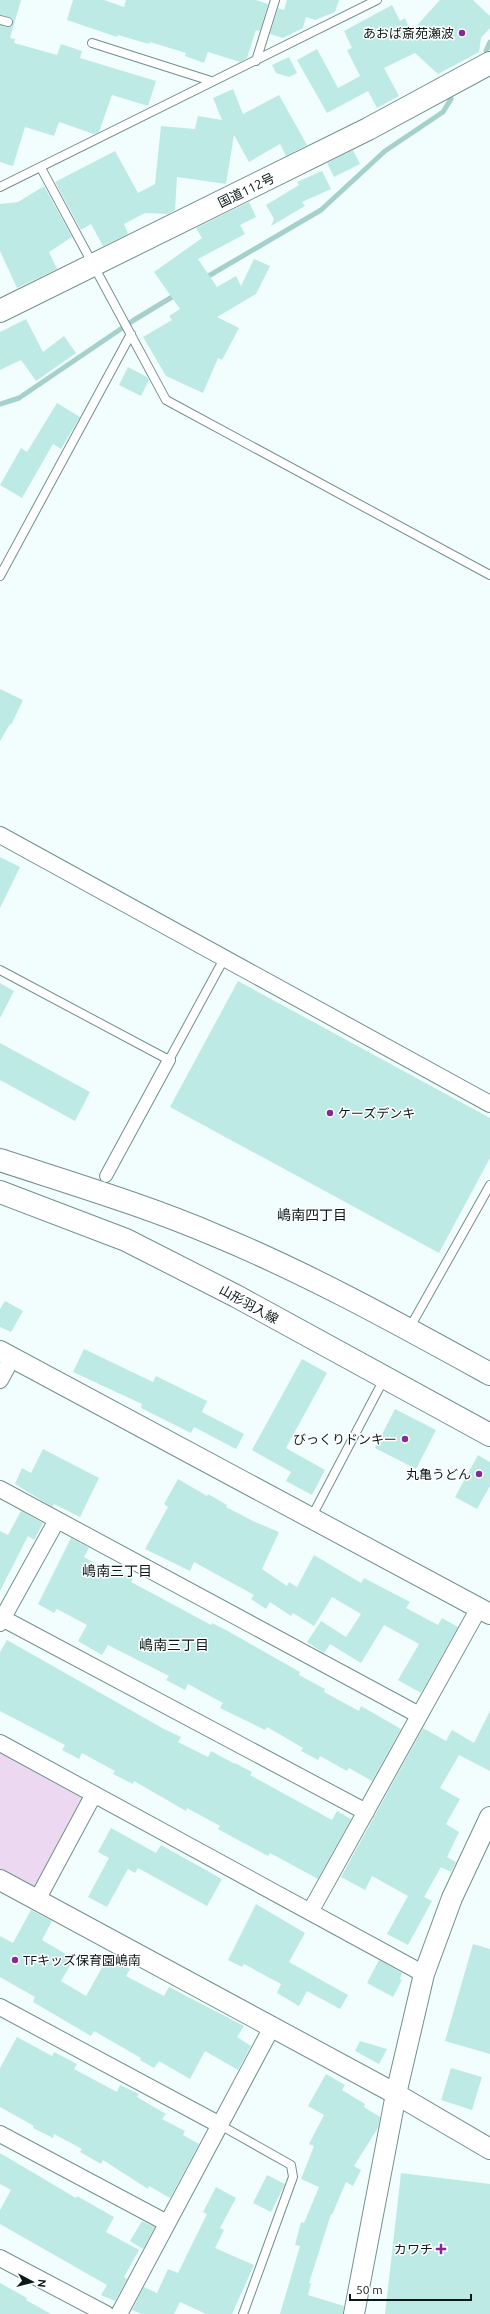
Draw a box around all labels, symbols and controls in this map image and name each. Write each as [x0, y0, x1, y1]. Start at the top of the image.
place label: あおば斎苑瀬波 [363, 26, 454, 40]
marker: あおば斎苑瀬波 [457, 28, 467, 38]
street label: 国道112号 [216, 170, 276, 210]
place label: ケーズデンキ [338, 1106, 415, 1120]
marker: ケーズデンキ [325, 1108, 335, 1118]
district label: 嶋南四丁目 [277, 1207, 347, 1223]
street label: 山形羽入線 [217, 1282, 281, 1326]
place label: びっくりドンキー [293, 1432, 397, 1446]
marker: びっくりドンキー [400, 1434, 410, 1444]
place label: 丸亀うどん [406, 1467, 471, 1481]
marker: 丸亀うどん [474, 1469, 484, 1479]
district label: 嶋南三丁目 [82, 1563, 152, 1579]
district label: 嶋南三丁目 [139, 1637, 209, 1653]
place label: TFキッズ保育園嶋南 [23, 1953, 141, 1967]
marker: TFキッズ保育園嶋南 [10, 1955, 20, 1965]
place label: カワチ [394, 2242, 433, 2256]
marker: カワチ [436, 2244, 446, 2254]
north arrow [12, 2262, 52, 2302]
scale bar [350, 2276, 471, 2302]
text: N [35, 2278, 48, 2288]
text: 50 m [356, 2283, 383, 2296]

